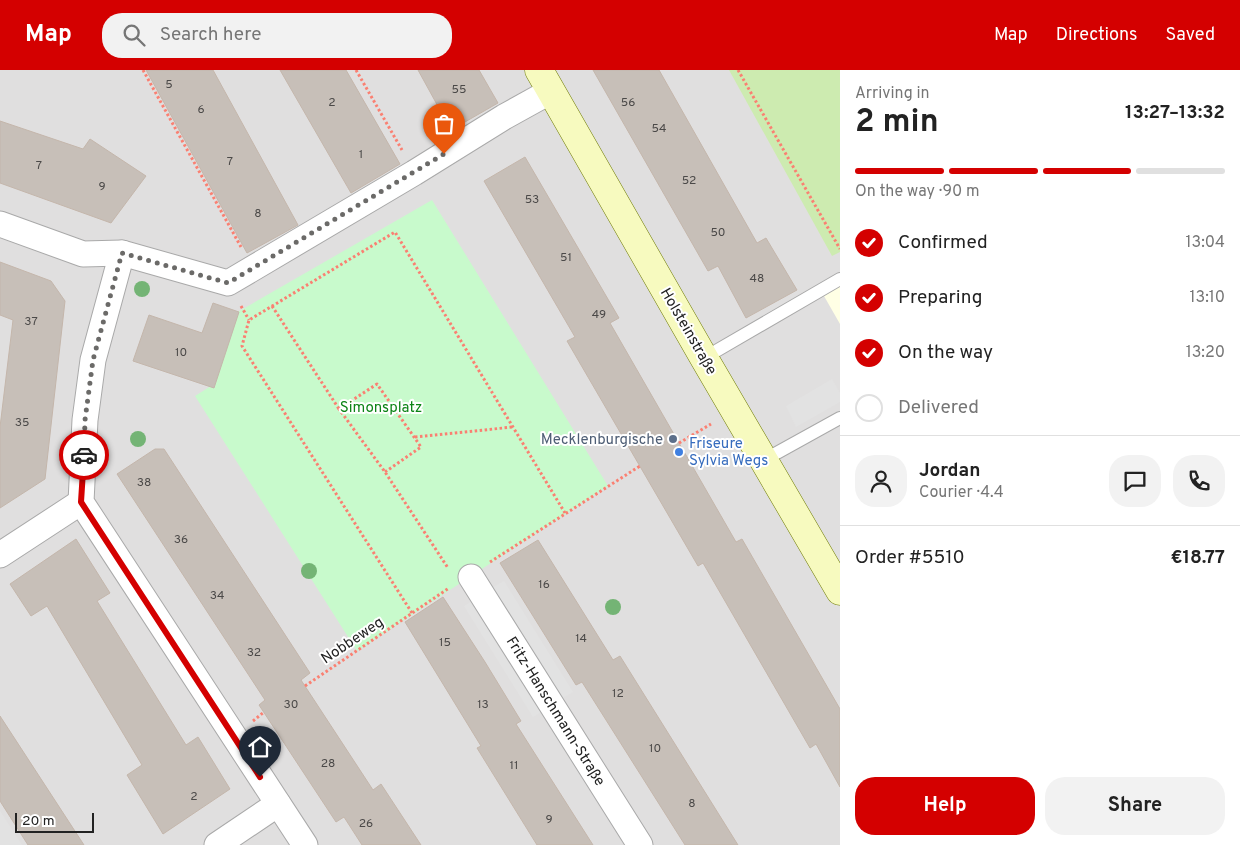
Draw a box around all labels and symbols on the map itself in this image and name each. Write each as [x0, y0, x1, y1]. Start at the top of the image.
house number: 5 [165, 77, 173, 93]
house number: 55 [452, 82, 466, 98]
house number: 2 [328, 95, 336, 111]
house number: 56 [621, 95, 635, 111]
house number: 6 [197, 102, 205, 118]
pin [423, 103, 465, 154]
house number: 54 [651, 121, 667, 137]
house number: 1 [359, 147, 363, 163]
house number: 7 [227, 154, 233, 170]
house number: 7 [36, 158, 42, 174]
house number: 52 [682, 173, 696, 189]
house number: 9 [98, 179, 106, 195]
house number: 53 [525, 192, 539, 208]
house number: 8 [254, 206, 262, 222]
house number: 50 [710, 225, 726, 241]
house number: 51 [560, 250, 572, 266]
house number: 48 [750, 271, 764, 287]
street label: Holsteinstraße [655, 285, 720, 379]
house number: 49 [592, 307, 606, 323]
house number: 37 [24, 314, 38, 330]
house number: 10 [175, 345, 187, 361]
park label: Simonsplatz [340, 399, 422, 418]
house number: 35 [15, 415, 29, 431]
courier [59, 430, 109, 480]
place label: Mecklenburgische [541, 431, 663, 450]
marker: Mecklenburgische [667, 433, 679, 445]
place label: Friseure Sylvia Wegs [689, 435, 768, 471]
marker: Friseure Sylvia Wegs [673, 446, 685, 458]
house number: 38 [137, 475, 151, 491]
house number: 36 [174, 532, 188, 548]
house number: 16 [538, 577, 550, 593]
house number: 34 [210, 588, 224, 604]
street label: Nobbeweg [318, 613, 388, 669]
house number: 14 [575, 631, 587, 647]
street label: Fritz-Hanschmann-Straße [501, 634, 609, 790]
house number: 15 [439, 635, 451, 651]
house number: 32 [247, 645, 261, 661]
house number: 12 [612, 686, 624, 702]
house number: 30 [284, 697, 298, 713]
house number: 13 [477, 697, 489, 713]
pin [239, 726, 281, 777]
house number: 10 [649, 741, 661, 757]
house number: 28 [321, 756, 335, 772]
house number: 11 [510, 758, 518, 774]
house number: 2 [190, 789, 198, 805]
house number: 8 [688, 796, 696, 812]
scale bar [15, 810, 94, 833]
house number: 9 [545, 812, 553, 828]
house number: 26 [359, 816, 373, 832]

